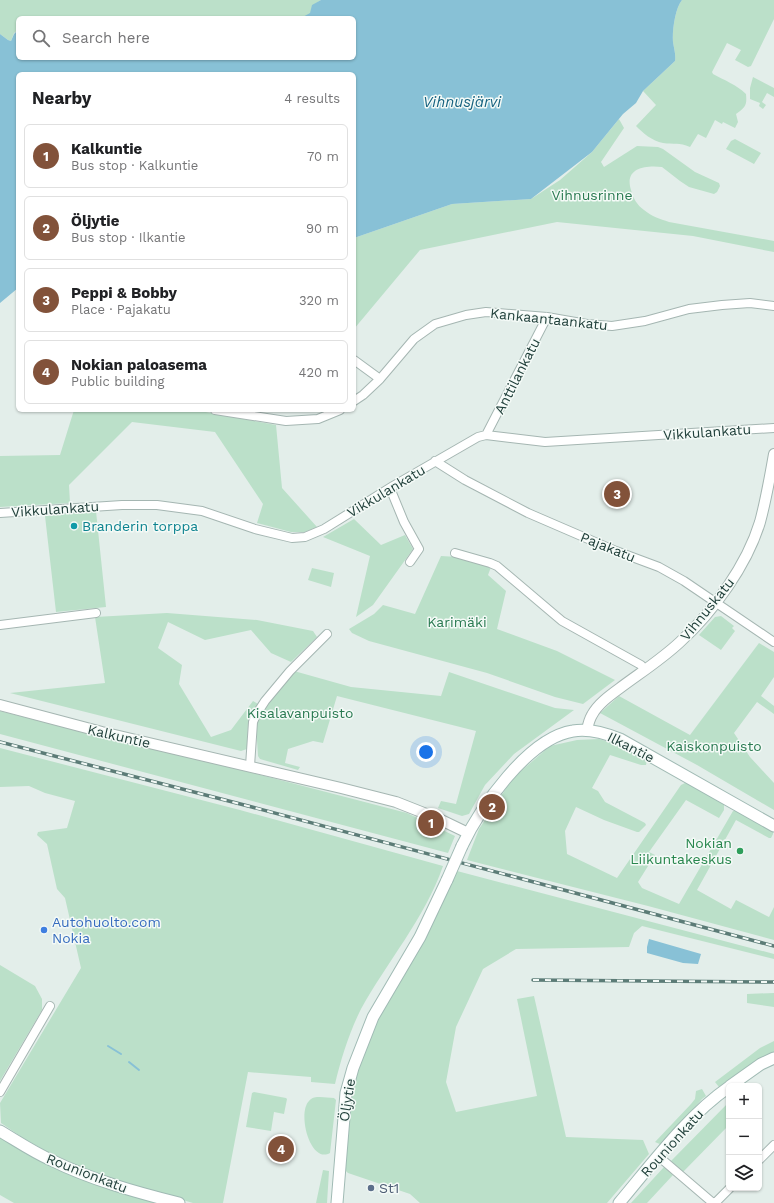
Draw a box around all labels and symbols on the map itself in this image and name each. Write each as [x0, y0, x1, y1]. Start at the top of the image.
water label: Vihnusjärvi [423, 93, 502, 111]
park label: Vihnusrinne [552, 187, 633, 203]
street label: Kankaantaankatu [489, 305, 609, 333]
street label: Anttilankatu [491, 335, 543, 417]
street label: Vikkulankatu [662, 421, 752, 443]
street label: Vikkulankatu [344, 461, 428, 521]
pin: 3 [604, 479, 630, 509]
street label: Vikkulankatu [10, 498, 100, 520]
place label: Branderin torppa [82, 518, 198, 534]
marker: Branderin torppa [69, 521, 79, 531]
street label: Pajakatu [578, 529, 638, 565]
street label: Vihnuskatu [677, 574, 737, 644]
park label: Karimäki [427, 614, 487, 630]
park label: Kisalavanpuisto [247, 705, 353, 721]
street label: Kalkuntie [86, 721, 152, 751]
street label: Ilkantie [605, 728, 657, 766]
park label: Kaiskonpuisto [666, 738, 762, 754]
your location [416, 742, 436, 762]
pin: 2 [479, 792, 505, 822]
pin: 1 [418, 808, 444, 838]
place label: Nokian Liikuntakeskus [630, 835, 732, 867]
marker: Nokian Liikuntakeskus [735, 846, 745, 856]
place label: Autohuolto.com Nokia [52, 914, 161, 946]
marker: Autohuolto.com Nokia [39, 925, 49, 935]
street label: Öljytie [336, 1077, 358, 1123]
street label: Rounionkatu [637, 1106, 707, 1180]
pin: 4 [268, 1134, 294, 1164]
street label: Rounionkatu [44, 1150, 130, 1196]
place label: St1 [379, 1180, 399, 1196]
marker: St1 [366, 1183, 376, 1193]

